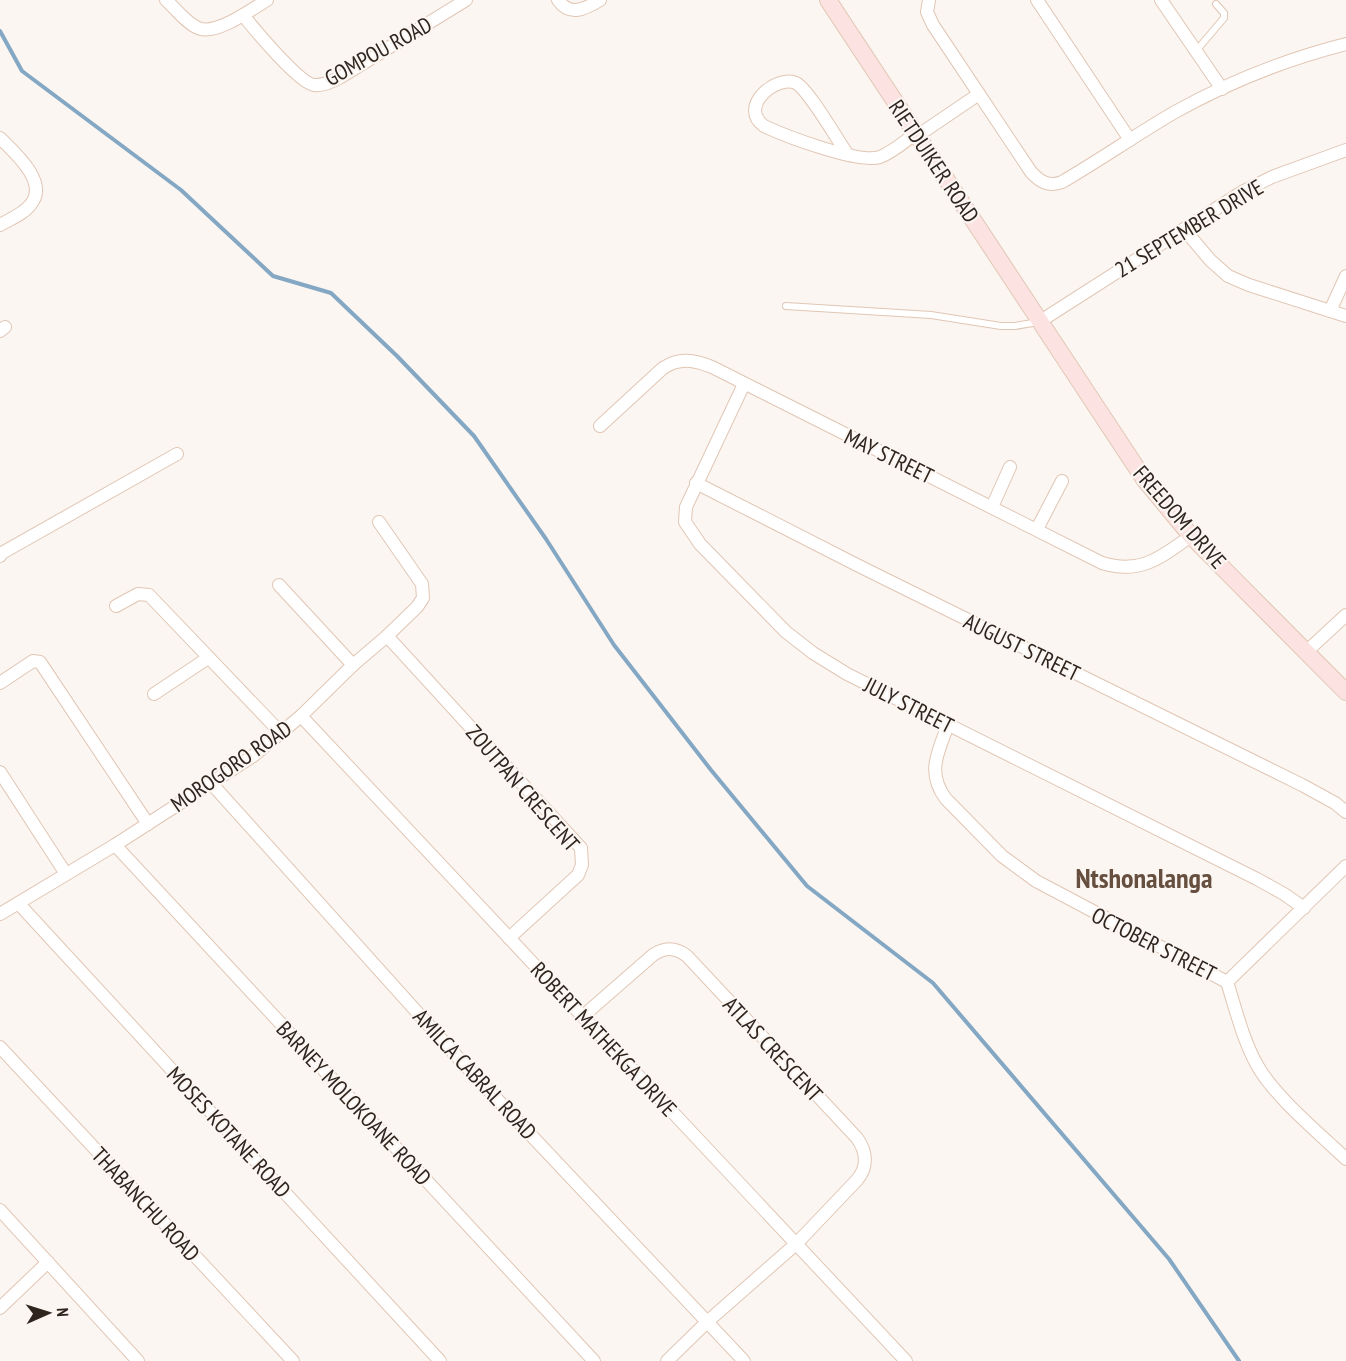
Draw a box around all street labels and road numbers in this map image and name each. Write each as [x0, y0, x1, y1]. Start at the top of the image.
street label: GOMPOU ROAD [319, 10, 437, 92]
street label: RIETDUIKER ROAD [883, 94, 985, 228]
street label: 21 SEPTEMBER DRIVE [1110, 173, 1268, 283]
street label: MAY STREET [840, 422, 938, 490]
street label: FREEDOM DRIVE [1128, 460, 1232, 574]
street label: AUGUST STREET [959, 607, 1085, 687]
street label: JULY STREET [859, 670, 959, 740]
street label: MOROGORO ROAD [165, 714, 297, 818]
street label: ZOUTPAN CRESCENT [460, 719, 586, 857]
street label: OCTOBER STREET [1087, 901, 1221, 987]
street label: ROBERT MATHEKGA DRIVE [525, 956, 683, 1122]
street label: ATLAS CRESCENT [717, 991, 829, 1107]
street label: AMILCA CABRAL ROAD [407, 1003, 543, 1145]
street label: BARNEY MOLOKOANE ROAD [271, 1015, 437, 1191]
street label: MOSES KOTANE ROAD [161, 1061, 297, 1203]
street label: THABANCHU ROAD [86, 1141, 206, 1267]

